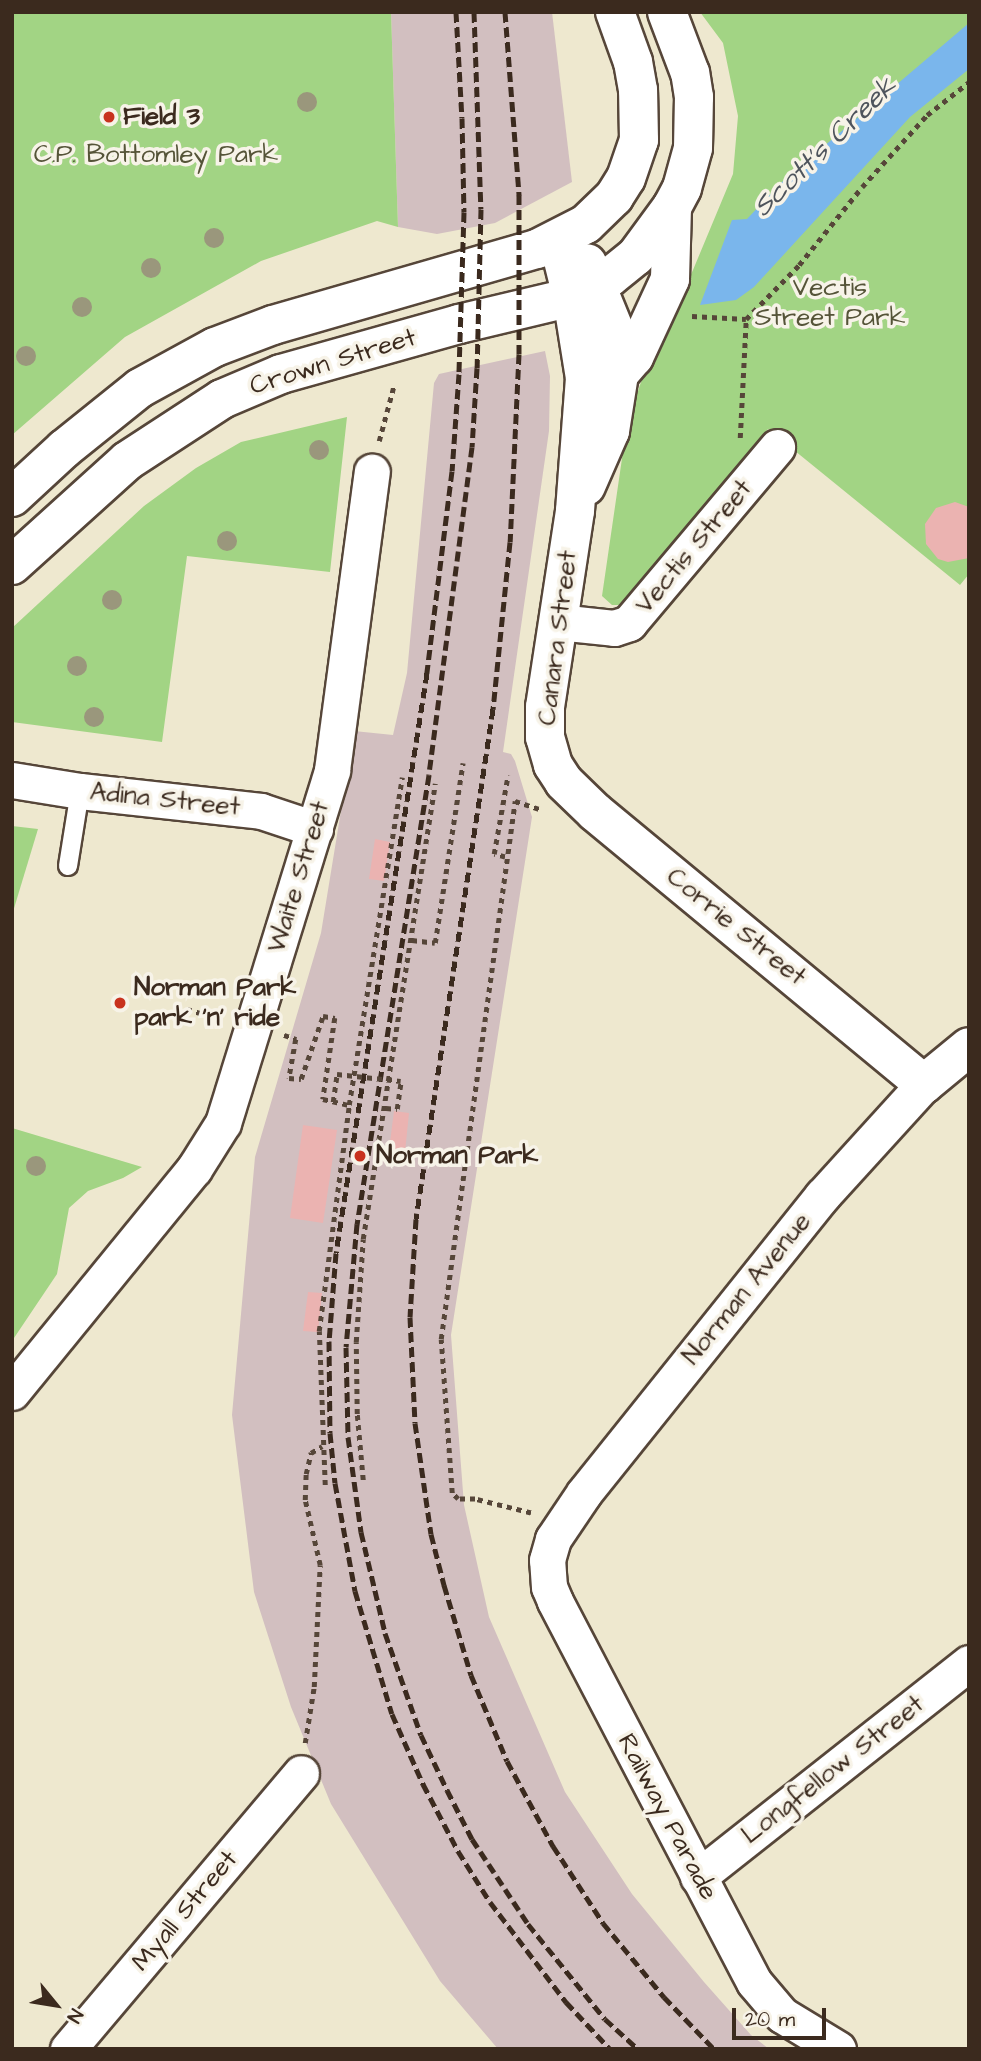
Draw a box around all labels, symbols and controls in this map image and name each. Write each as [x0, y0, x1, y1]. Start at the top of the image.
water label: Scott's Creek [746, 70, 904, 224]
place label: Field 3 [123, 101, 200, 133]
marker: Field 3 [101, 109, 117, 125]
park label: C.P. Bottomley Park [34, 139, 278, 171]
park label: Vectis Street Park [755, 272, 905, 334]
street label: Crown Street [246, 322, 420, 402]
street label: Vectis Street [629, 474, 759, 620]
street label: Canara Street [532, 549, 584, 727]
street label: Adina Street [88, 777, 242, 823]
street label: Waite Street [261, 797, 337, 957]
street label: Corrie Street [660, 861, 812, 993]
place label: Norman Park park 'n' ride [134, 972, 296, 1034]
marker: Norman Park park 'n' ride [112, 995, 128, 1011]
place label: Norman Park [376, 1140, 538, 1172]
marker: Norman Park [350, 1146, 370, 1166]
street label: Norman Avenue [676, 1207, 818, 1371]
street label: Longfellow Street [736, 1689, 930, 1851]
street label: Railway Parade [610, 1729, 724, 1905]
street label: Myall Street [126, 1844, 244, 1978]
north arrow [21, 1970, 91, 2040]
scale bar [736, 1994, 830, 2038]
text: N [60, 2004, 89, 2028]
text: 20 m [745, 2005, 795, 2034]

